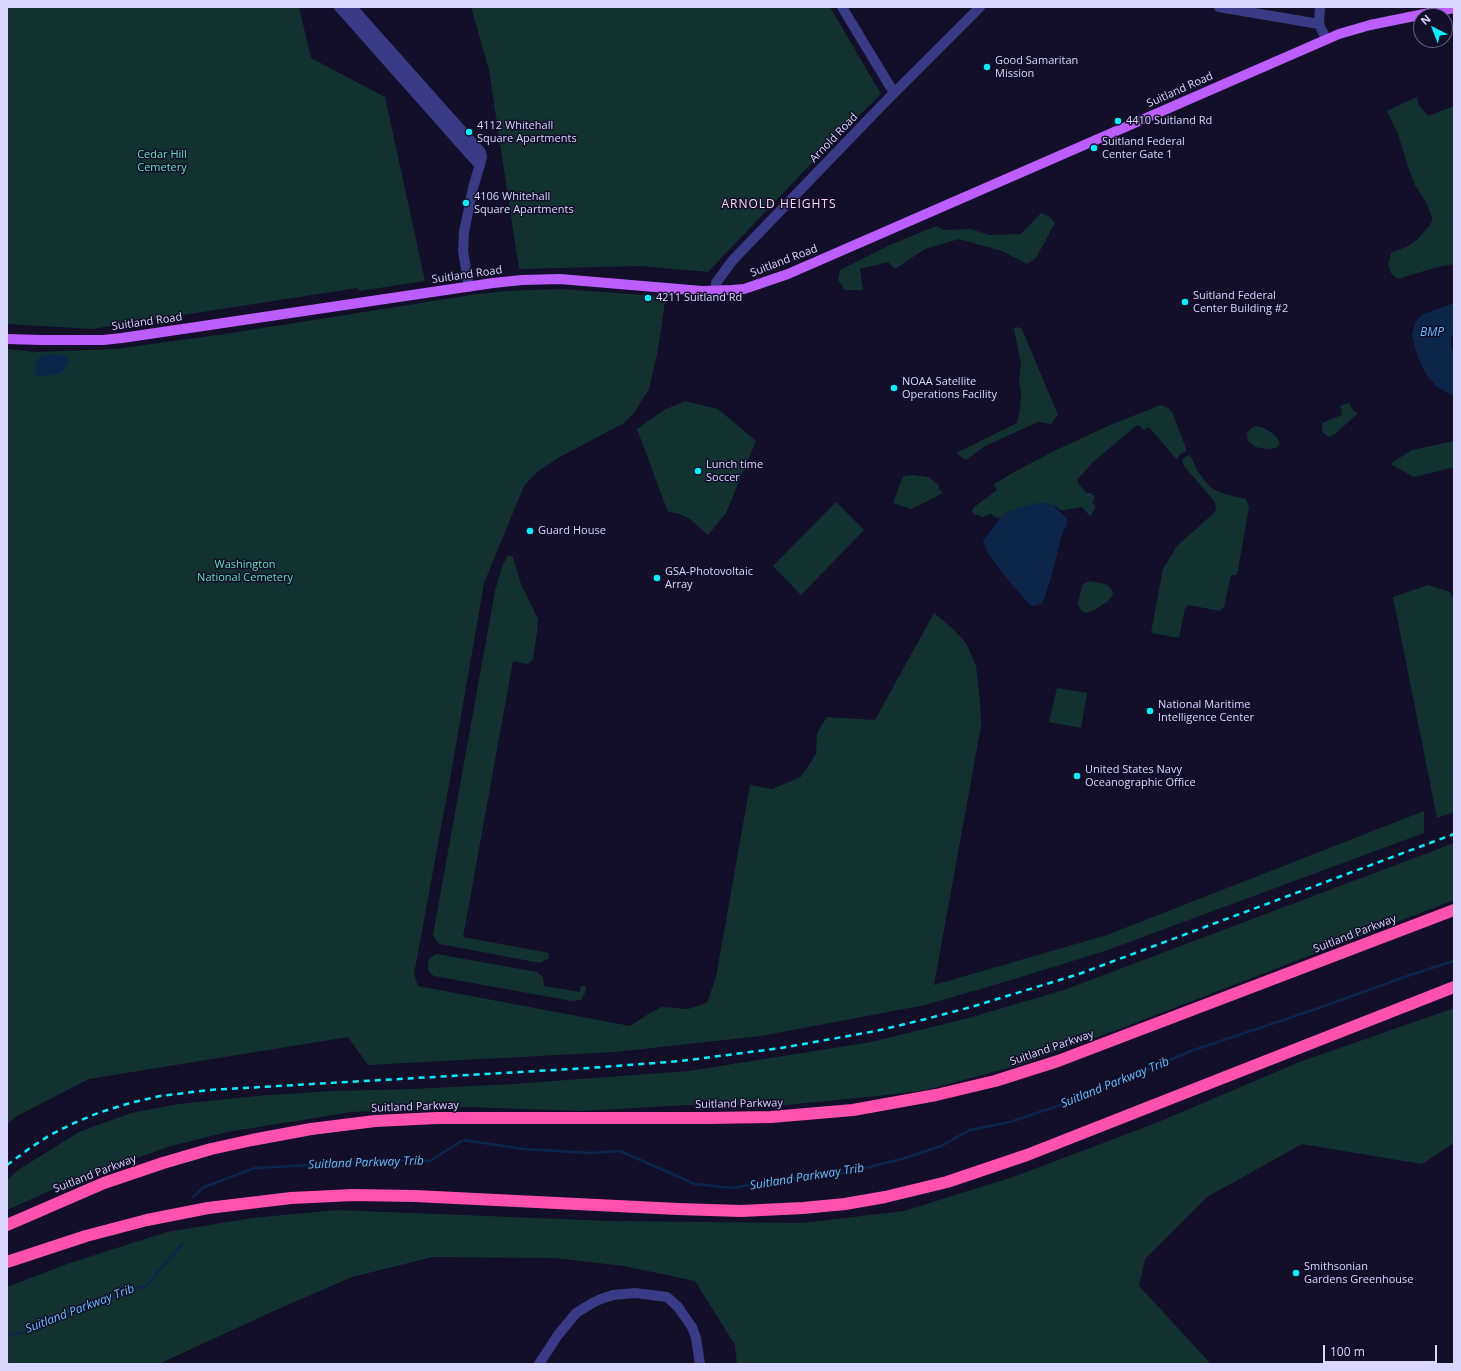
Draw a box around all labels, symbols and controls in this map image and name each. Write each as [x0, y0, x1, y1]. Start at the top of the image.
north arrow [1413, 8, 1453, 48]
text: N [1417, 11, 1434, 28]
place label: Good Samaritan Mission [995, 54, 1078, 80]
marker: Good Samaritan Mission [982, 62, 992, 72]
street label: Suitland Road [1145, 70, 1215, 110]
street label: Arnold Road [807, 111, 861, 165]
place label: 4410 Suitland Rd [1126, 114, 1212, 128]
marker: 4410 Suitland Rd [1113, 116, 1123, 126]
place label: 4112 Whitehall Square Apartments [477, 119, 577, 145]
marker: 4112 Whitehall Square Apartments [464, 127, 474, 137]
place label: Suitland Federal Center Gate 1 [1102, 135, 1185, 161]
marker: Suitland Federal Center Gate 1 [1089, 143, 1099, 153]
park label: Cedar Hill Cemetery [137, 148, 187, 174]
place label: 4106 Whitehall Square Apartments [474, 190, 574, 216]
marker: 4106 Whitehall Square Apartments [461, 198, 471, 208]
district label: ARNOLD HEIGHTS [721, 198, 837, 212]
street label: Suitland Road [749, 242, 819, 280]
street label: Suitland Road [431, 264, 503, 286]
place label: Suitland Federal Center Building #2 [1193, 289, 1288, 315]
place label: 4211 Suitland Rd [656, 291, 742, 305]
marker: 4211 Suitland Rd [643, 293, 653, 303]
marker: Suitland Federal Center Building #2 [1180, 297, 1190, 307]
street label: Suitland Road [111, 311, 183, 333]
water label: BMP [1420, 326, 1444, 340]
place label: NOAA Satellite Operations Facility [902, 375, 997, 401]
marker: NOAA Satellite Operations Facility [889, 383, 899, 393]
place label: Lunch time Soccer [706, 458, 763, 484]
marker: Lunch time Soccer [693, 466, 703, 476]
place label: Guard House [538, 524, 606, 538]
marker: Guard House [525, 526, 535, 536]
park label: Washington National Cemetery [197, 558, 293, 584]
place label: GSA-Photovoltaic Array [665, 565, 753, 591]
marker: GSA-Photovoltaic Array [652, 573, 662, 583]
place label: National Maritime Intelligence Center [1158, 698, 1254, 724]
marker: National Maritime Intelligence Center [1145, 706, 1155, 716]
place label: United States Navy Oceanographic Office [1085, 763, 1196, 789]
marker: United States Navy Oceanographic Office [1072, 771, 1082, 781]
street label: Suitland Parkway [1312, 912, 1398, 956]
street label: Suitland Parkway [1008, 1027, 1096, 1069]
water label: Suitland Parkway Trib [1059, 1055, 1171, 1111]
street label: Suitland Parkway [695, 1097, 783, 1111]
street label: Suitland Parkway [371, 1099, 459, 1115]
street label: Suitland Parkway [52, 1152, 138, 1196]
water label: Suitland Parkway Trib [308, 1154, 424, 1172]
water label: Suitland Parkway Trib [749, 1161, 865, 1193]
place label: Smithsonian Gardens Greenhouse [1304, 1260, 1413, 1286]
marker: Smithsonian Gardens Greenhouse [1291, 1268, 1301, 1278]
water label: Suitland Parkway Trib [23, 1282, 137, 1336]
scale bar [1325, 1337, 1439, 1363]
text: 100 m [1330, 1343, 1365, 1360]

